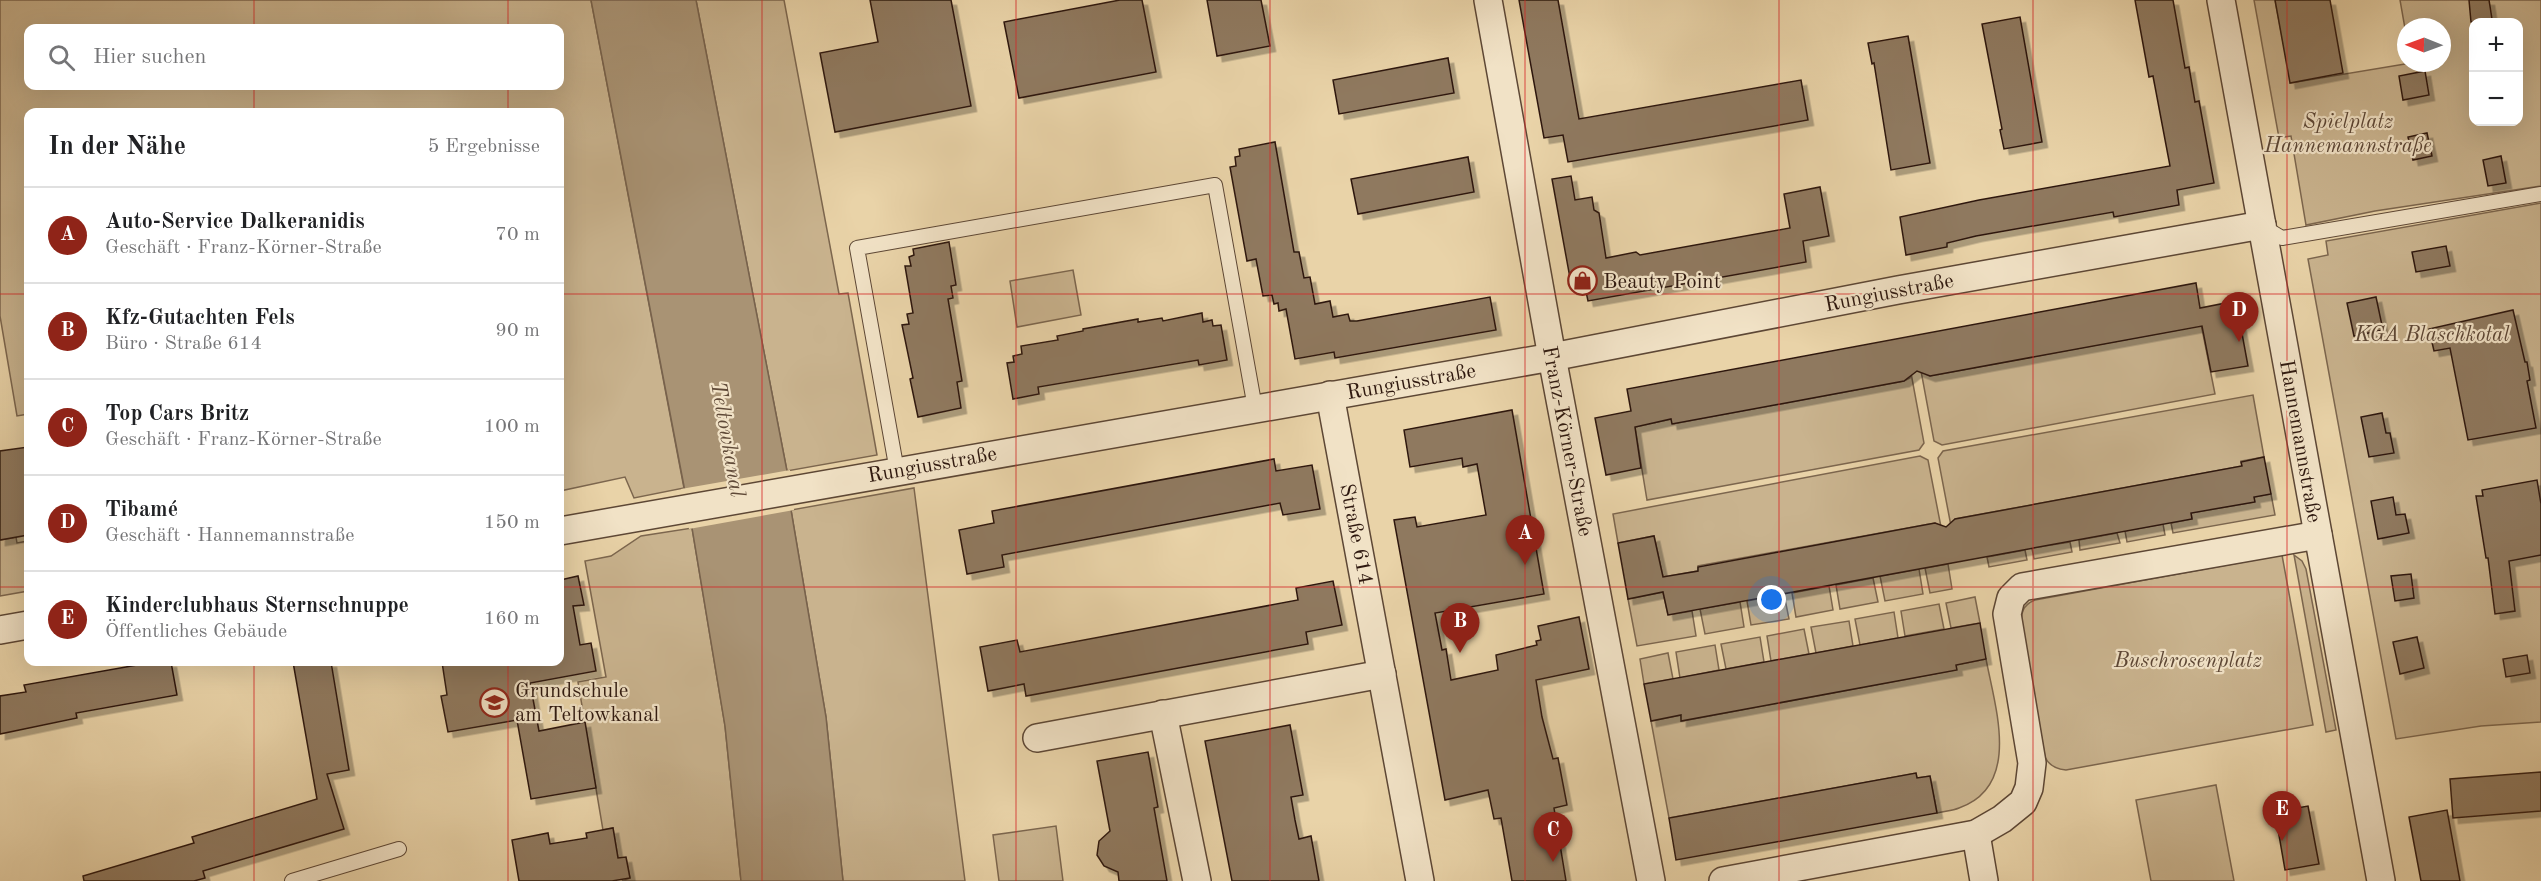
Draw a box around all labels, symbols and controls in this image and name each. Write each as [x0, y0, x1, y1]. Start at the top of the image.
north arrow [2397, 18, 2451, 72]
map controls [2469, 18, 2523, 126]
button: + [2469, 18, 2523, 72]
search box [24, 24, 564, 90]
icon: search [45, 41, 78, 74]
text: Hier suchen [93, 46, 206, 68]
button: − [2469, 72, 2523, 126]
park label: Spielplatz Hannemannstraße [2263, 112, 2432, 157]
text: In der Nähe [48, 134, 186, 160]
text: 5 Ergebnisse [428, 137, 540, 157]
text: Auto-Service Dalkeranidis [105, 211, 365, 233]
text: A [60, 225, 75, 245]
text: 70 m [495, 225, 540, 245]
text: Geschäft · Franz-Körner-Straße [105, 238, 382, 258]
shop icon: Beauty Point [1566, 265, 1598, 297]
street label: Rungiusstraße [1823, 271, 1956, 316]
place label: Beauty Point [1603, 272, 1721, 293]
pin: D [2220, 292, 2258, 342]
text: Kfz-Gutachten Fels [105, 307, 295, 329]
text: B [60, 321, 75, 341]
text: 90 m [495, 321, 540, 341]
park label: KGA Blaschkotal [2354, 325, 2509, 346]
text: Büro · Straße 614 [105, 334, 262, 354]
street label: Franz-Körner-Straße [1538, 344, 1595, 538]
street label: Hannemannstraße [2275, 358, 2324, 524]
street label: Rungiusstraße [1345, 361, 1478, 404]
water label: Teltowkanal [706, 380, 748, 499]
text: Top Cars Britz [105, 403, 249, 425]
text: C [61, 417, 74, 437]
text: 100 m [484, 417, 540, 437]
text: Geschäft · Franz-Körner-Straße [105, 430, 382, 450]
street label: Rungiusstraße [866, 444, 999, 487]
street label: Straße 614 [1335, 482, 1376, 587]
text: Tibamé [105, 499, 178, 521]
text: D [60, 513, 75, 533]
text: 150 m [484, 513, 540, 533]
pin: A [1506, 516, 1544, 565]
text: Geschäft · Hannemannstraße [105, 526, 354, 546]
your location [1757, 585, 1786, 614]
text: Kinderclubhaus Sternschnuppe [105, 595, 409, 617]
pin: B [1440, 604, 1480, 653]
text: E [61, 609, 74, 629]
text: 160 m [484, 609, 540, 629]
text: Öffentliches Gebäude [105, 622, 287, 642]
park label: Buschrosenplatz [2113, 651, 2262, 672]
place label: Grundschule am Teltowkanal [515, 681, 660, 726]
school or university icon: Grundschule am Teltowkanal [478, 686, 510, 718]
pin: E [2262, 792, 2302, 841]
pin: C [1534, 812, 1572, 862]

